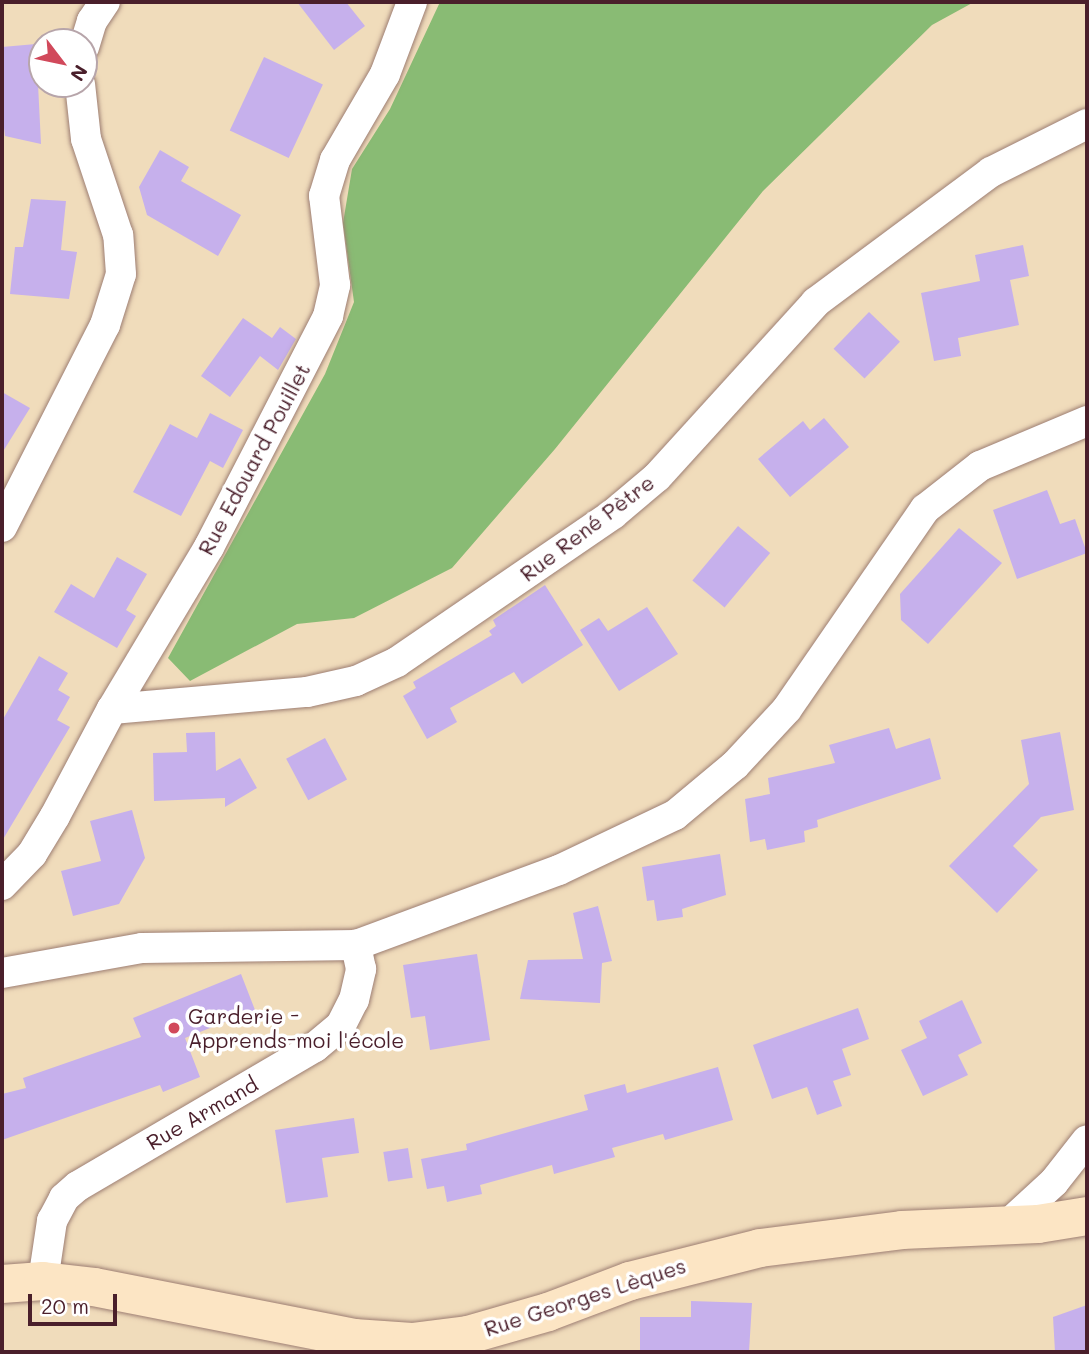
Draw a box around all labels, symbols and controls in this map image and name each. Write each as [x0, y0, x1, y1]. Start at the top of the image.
north arrow [28, 28, 98, 98]
text: N [65, 61, 94, 86]
street label: Rue Edouard Pouillet [193, 359, 315, 559]
street label: Rue René Pètre [515, 469, 659, 587]
place label: Garderie - Apprends-moi l'école [188, 1003, 404, 1053]
marker: Garderie - Apprends-moi l'école [166, 1020, 182, 1036]
street label: Rue Armand [142, 1071, 262, 1155]
street label: Rue Georges Lèques [481, 1252, 689, 1342]
scale bar [32, 1280, 121, 1324]
text: 20 m [41, 1292, 89, 1319]

